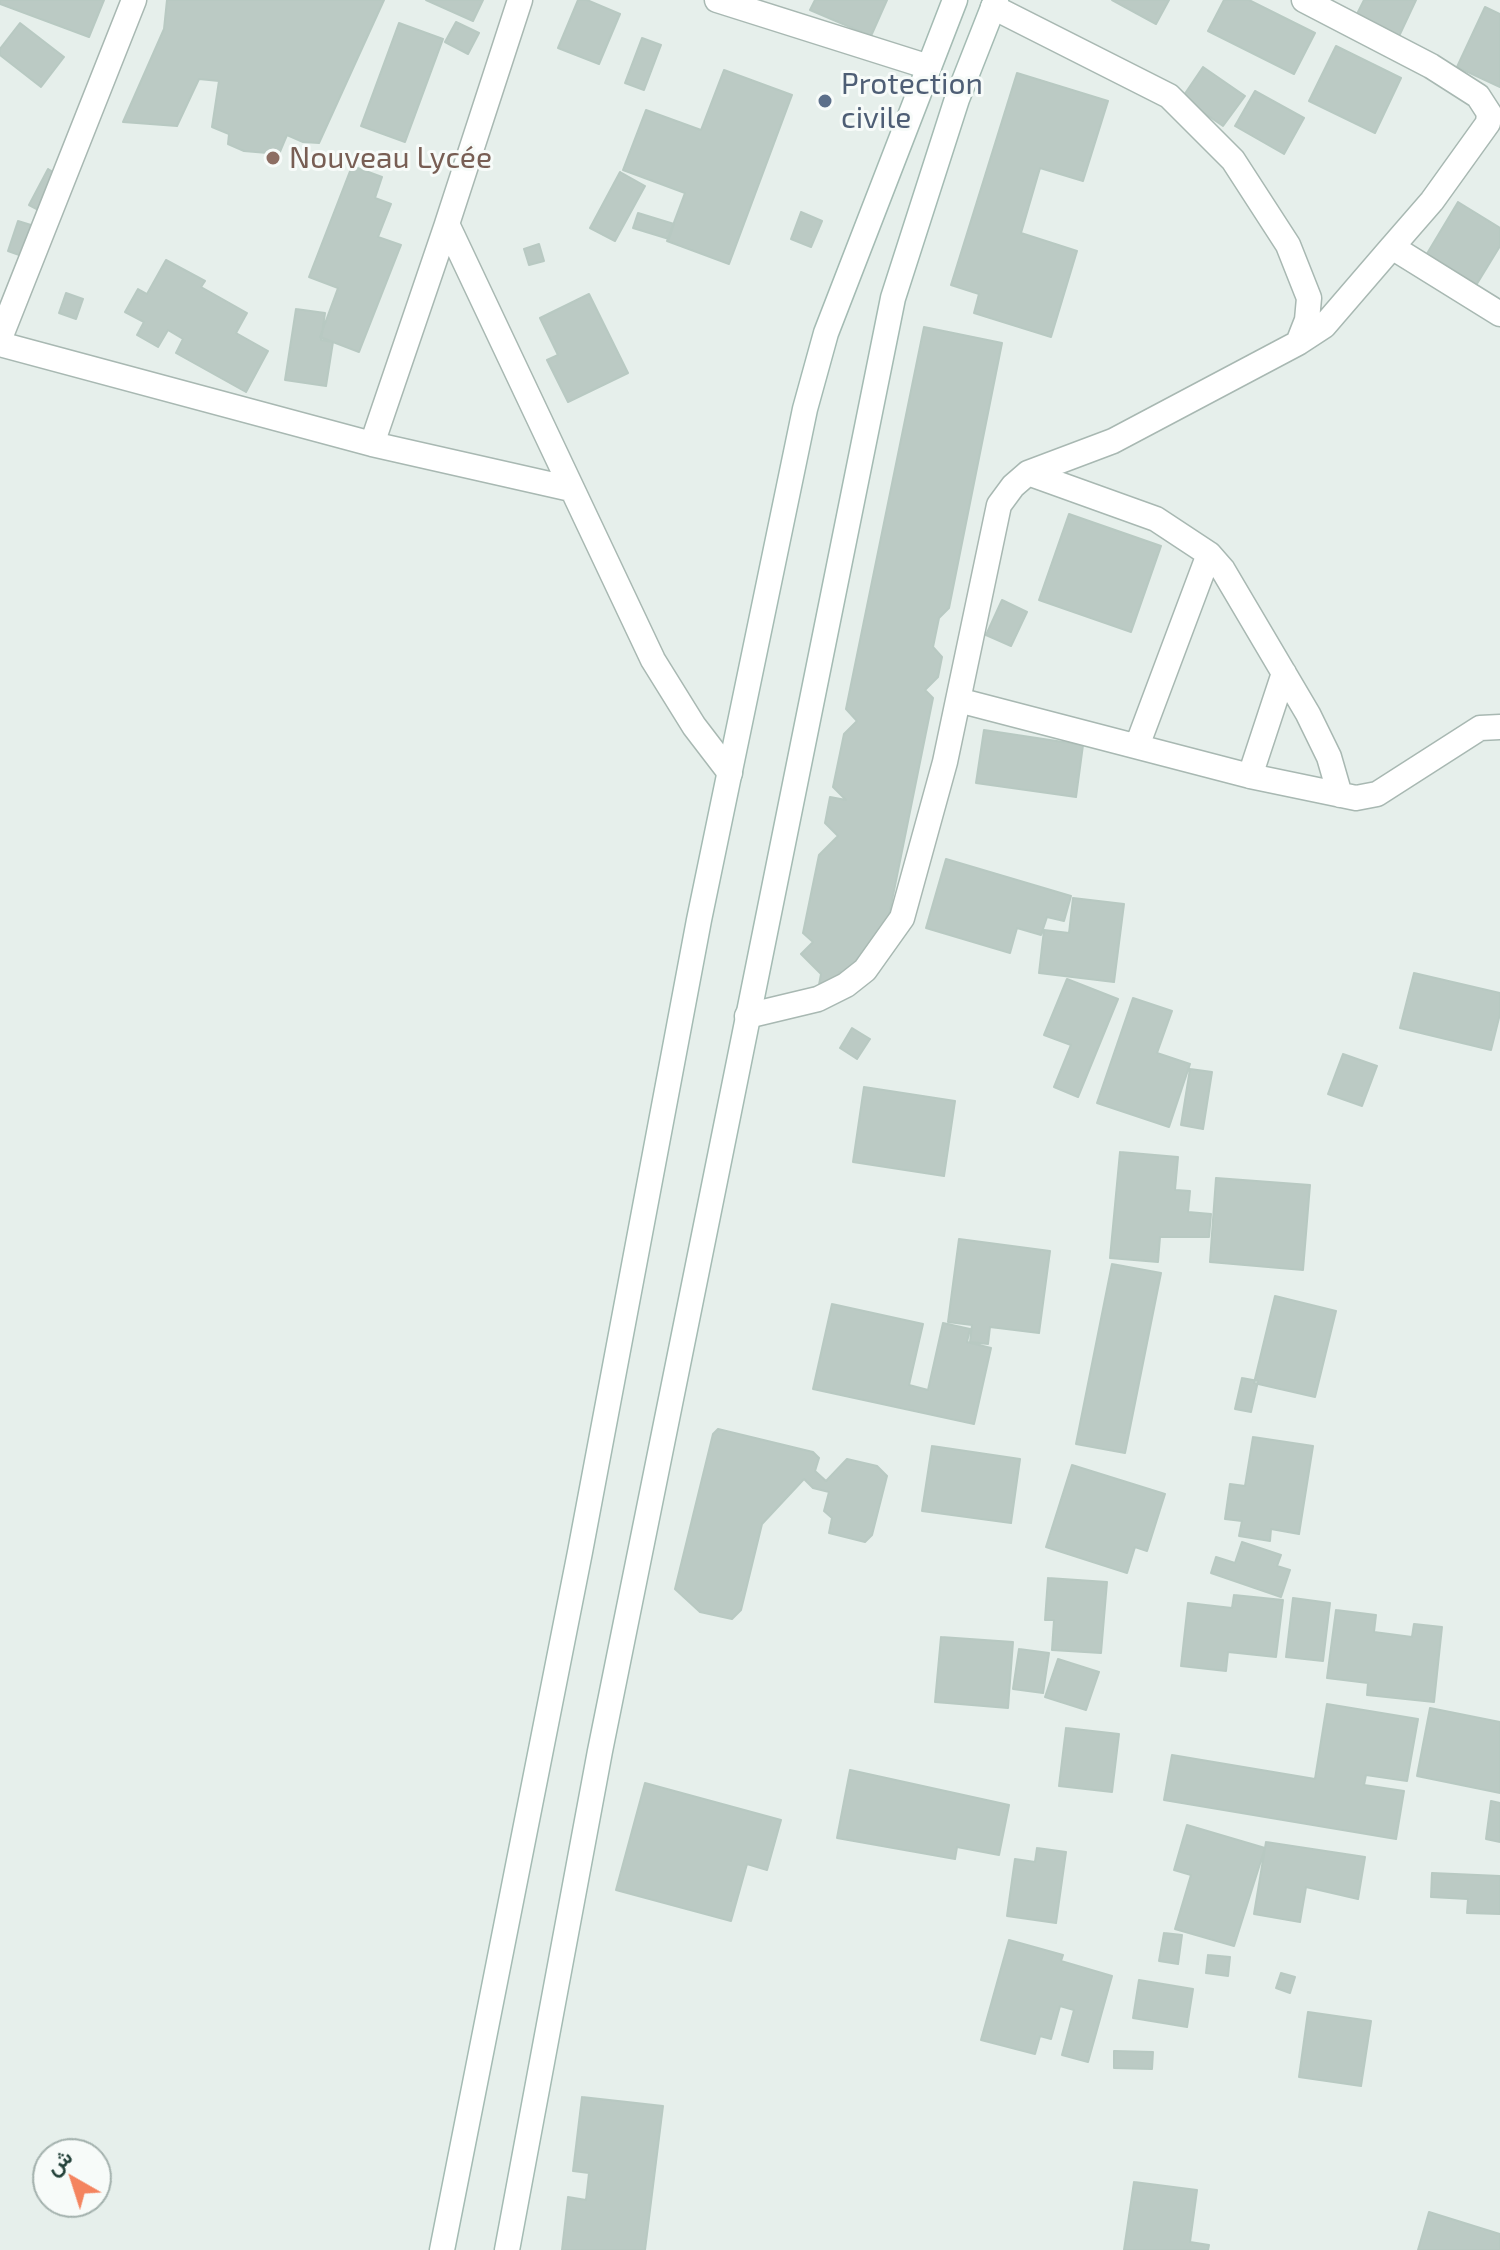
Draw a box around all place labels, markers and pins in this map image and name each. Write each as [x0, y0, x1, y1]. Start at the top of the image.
place label: Protection civile [841, 66, 983, 136]
marker: Protection civile [816, 92, 834, 110]
place label: Nouveau Lycée [289, 140, 492, 176]
marker: Nouveau Lycée [264, 149, 282, 167]

